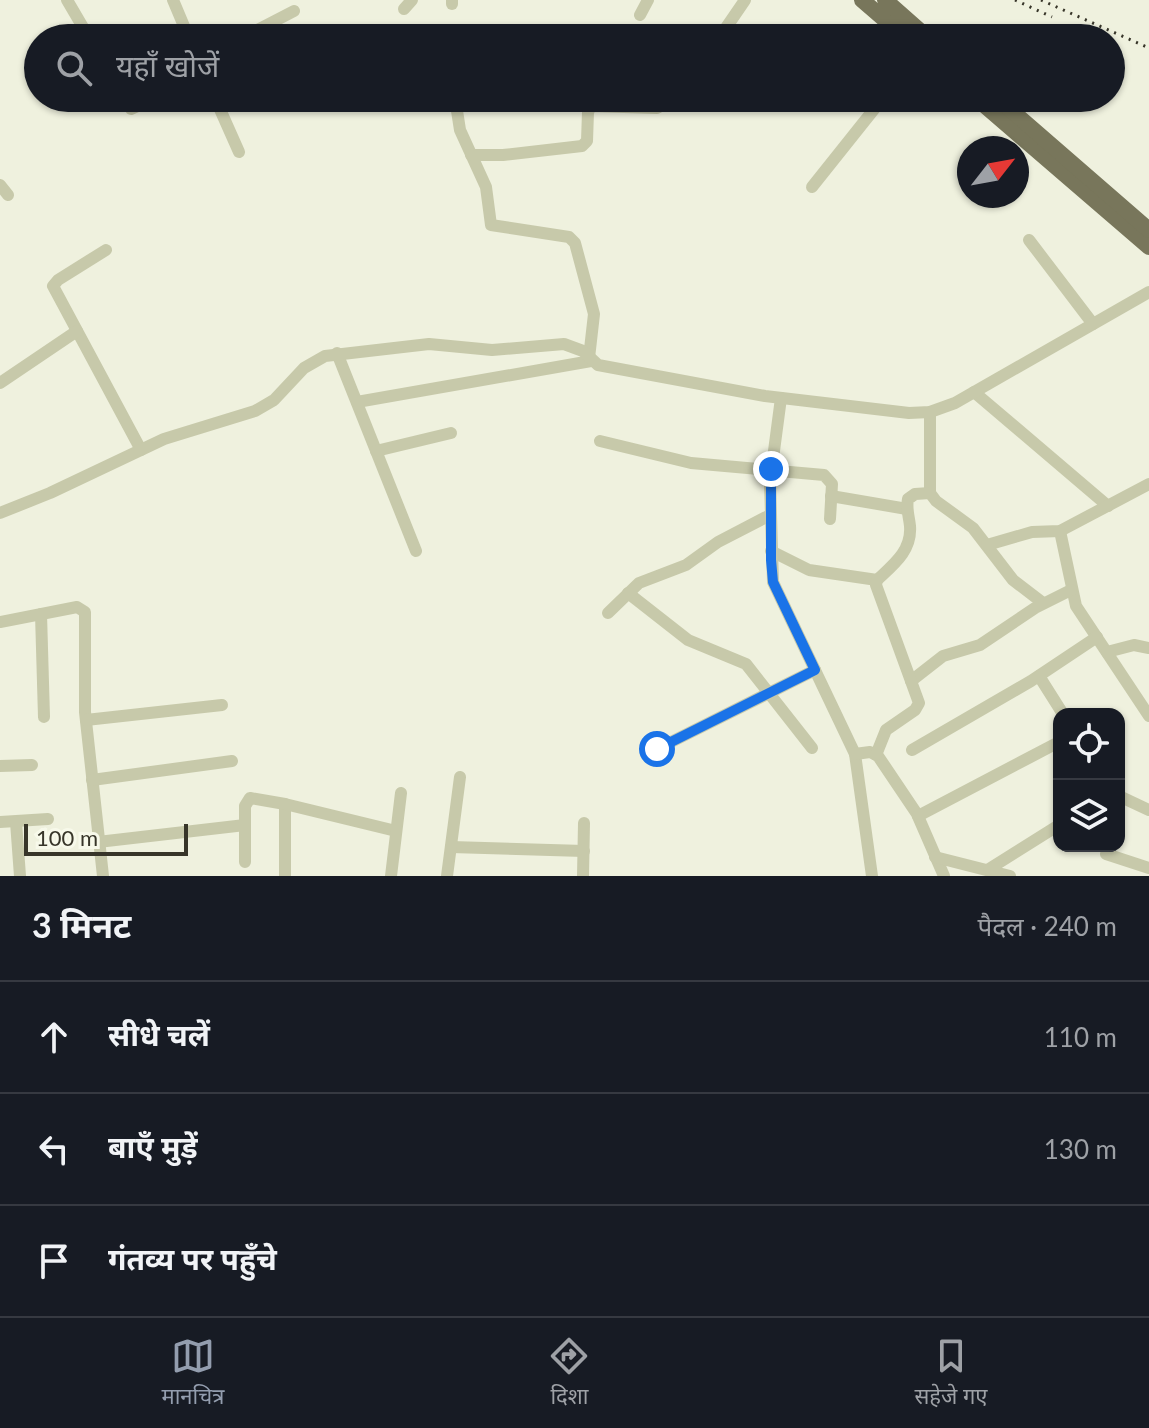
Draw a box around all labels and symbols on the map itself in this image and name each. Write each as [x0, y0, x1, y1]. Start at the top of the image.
north arrow [957, 136, 1029, 208]
route end [753, 451, 789, 487]
route start [639, 731, 675, 767]
scale bar [24, 820, 188, 856]

